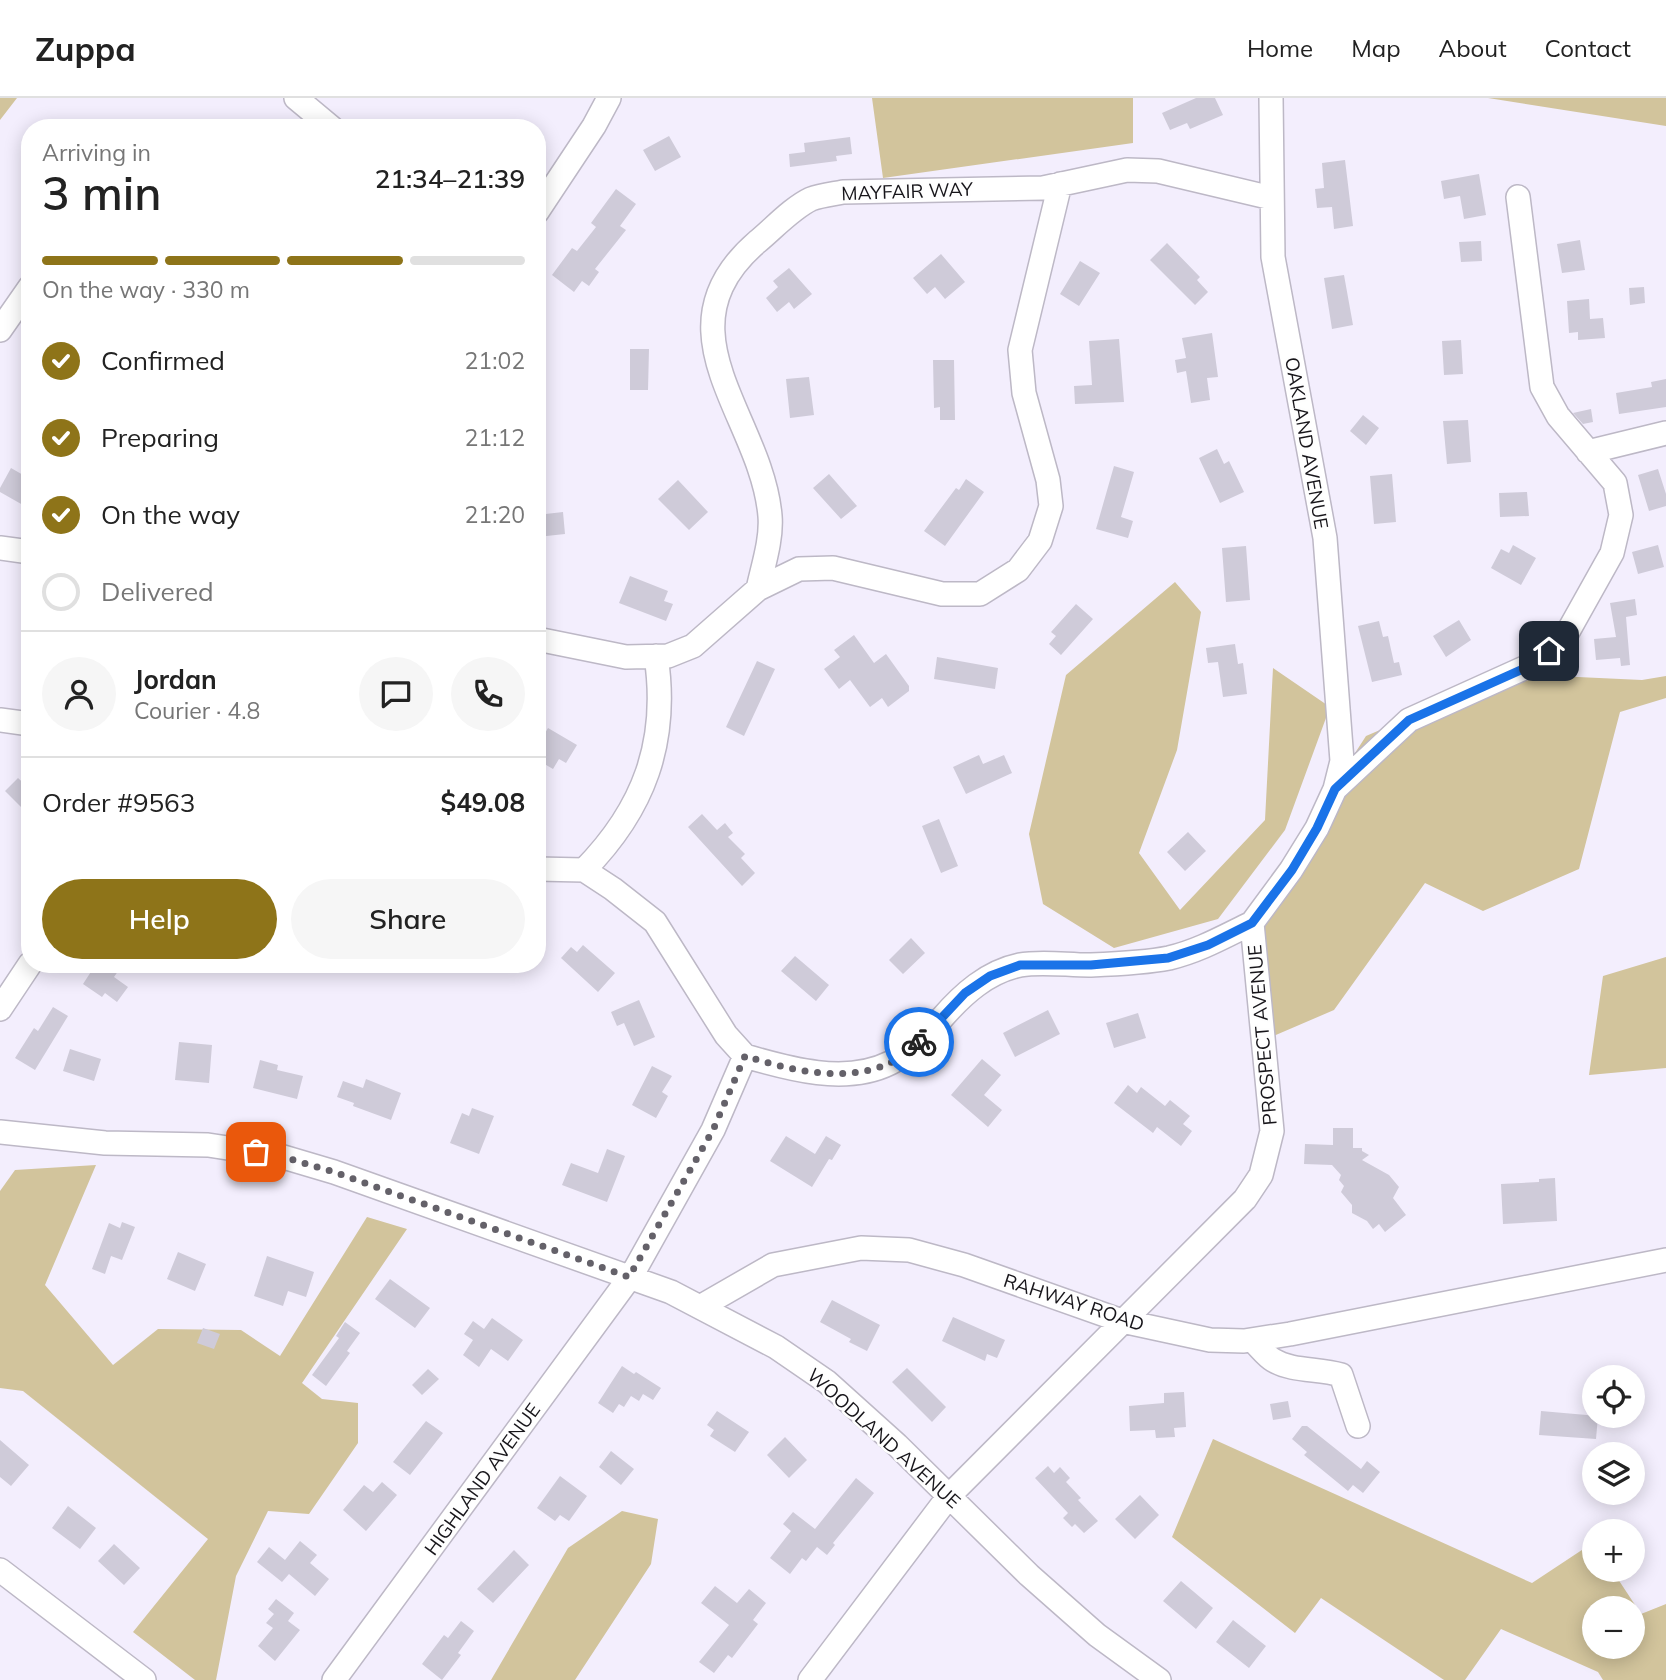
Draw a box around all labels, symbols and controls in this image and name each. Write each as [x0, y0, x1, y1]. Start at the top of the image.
text: Zuppa [35, 28, 136, 69]
text: Home [1247, 33, 1313, 63]
text: Map [1351, 33, 1401, 63]
text: About [1439, 33, 1507, 63]
text: Contact [1545, 33, 1631, 63]
text: Arriving in [42, 138, 151, 167]
text: 21:34–21:39 [375, 162, 525, 195]
text: 3 min [42, 164, 161, 222]
street label: MAYFAIR WAY [841, 177, 974, 205]
text: On the way · 330 m [42, 275, 250, 304]
icon: check [42, 342, 80, 380]
text: Confirmed [101, 344, 225, 377]
text: 21:02 [465, 346, 525, 375]
street label: OAKLAND AVENUE [1280, 355, 1334, 531]
icon: check [42, 419, 80, 457]
text: Preparing [101, 421, 219, 454]
text: 21:12 [465, 423, 525, 452]
icon: check [42, 496, 80, 534]
text: On the way [101, 498, 240, 531]
text: 21:20 [465, 500, 525, 529]
text: Delivered [101, 575, 214, 608]
pin [1519, 621, 1579, 681]
icon: home [1530, 632, 1568, 670]
button: person [42, 657, 116, 731]
button: chat [359, 657, 433, 731]
button: phone [451, 657, 525, 731]
text: Jordan [134, 663, 217, 696]
text: Courier · 4.8 [134, 696, 260, 725]
text: Order #9563 [42, 786, 195, 819]
text: $49.08 [441, 786, 525, 819]
button: Help [42, 879, 277, 959]
button: Share [291, 879, 525, 959]
street label: PROSPECT AVENUE [1242, 944, 1282, 1126]
courier [884, 1007, 954, 1077]
icon: bike [900, 1023, 938, 1061]
pin [226, 1122, 286, 1182]
icon: bag [237, 1133, 275, 1171]
street label: RAHWAY ROAD [1001, 1268, 1147, 1336]
street label: WOODLAND AVENUE [802, 1363, 966, 1513]
map controls [1582, 1365, 1645, 1659]
button: locate [1582, 1365, 1645, 1428]
street label: HIGHLAND AVENUE [419, 1398, 545, 1560]
button: layers [1582, 1442, 1645, 1505]
button: + [1582, 1519, 1645, 1582]
button: − [1582, 1596, 1645, 1659]

